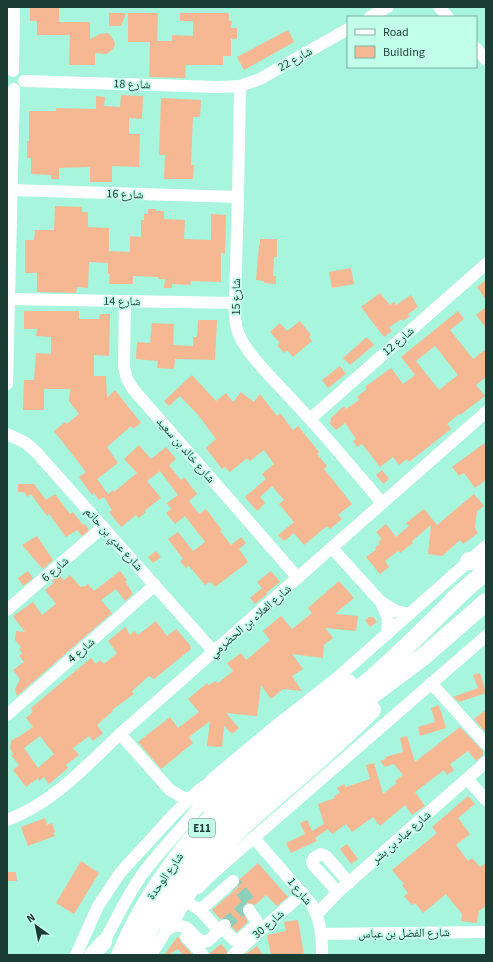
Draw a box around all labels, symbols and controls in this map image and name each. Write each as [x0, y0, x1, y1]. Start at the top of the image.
legend [347, 16, 477, 68]
text: Road [383, 24, 409, 41]
street label: شارع 22 [275, 43, 316, 76]
text: Building [383, 44, 425, 61]
street label: شارع 18 [113, 75, 151, 94]
street label: شارع 16 [106, 185, 144, 204]
street label: شارع 15 [228, 278, 245, 316]
street label: شارع 14 [103, 293, 141, 310]
street label: شارع 12 [379, 323, 418, 360]
street label: شارع خالد بن سعيد [152, 414, 219, 487]
street label: شارع عدي بن حاتم [80, 504, 147, 576]
street label: شارع 6 [38, 553, 73, 586]
street label: شارع العلاء بن الحضرمي [205, 581, 296, 663]
street label: شارع 4 [64, 634, 99, 667]
street label: شارع عباد بن بشر [367, 807, 435, 869]
road number: E11 [189, 819, 215, 837]
street label: شارع الوحدة [143, 849, 188, 903]
street label: شارع 1 [283, 874, 316, 909]
north arrow [16, 906, 56, 946]
street label: شارع 30 [249, 906, 288, 943]
text: N [24, 910, 38, 926]
street label: شارع الفضل بن عباس [358, 924, 450, 943]

